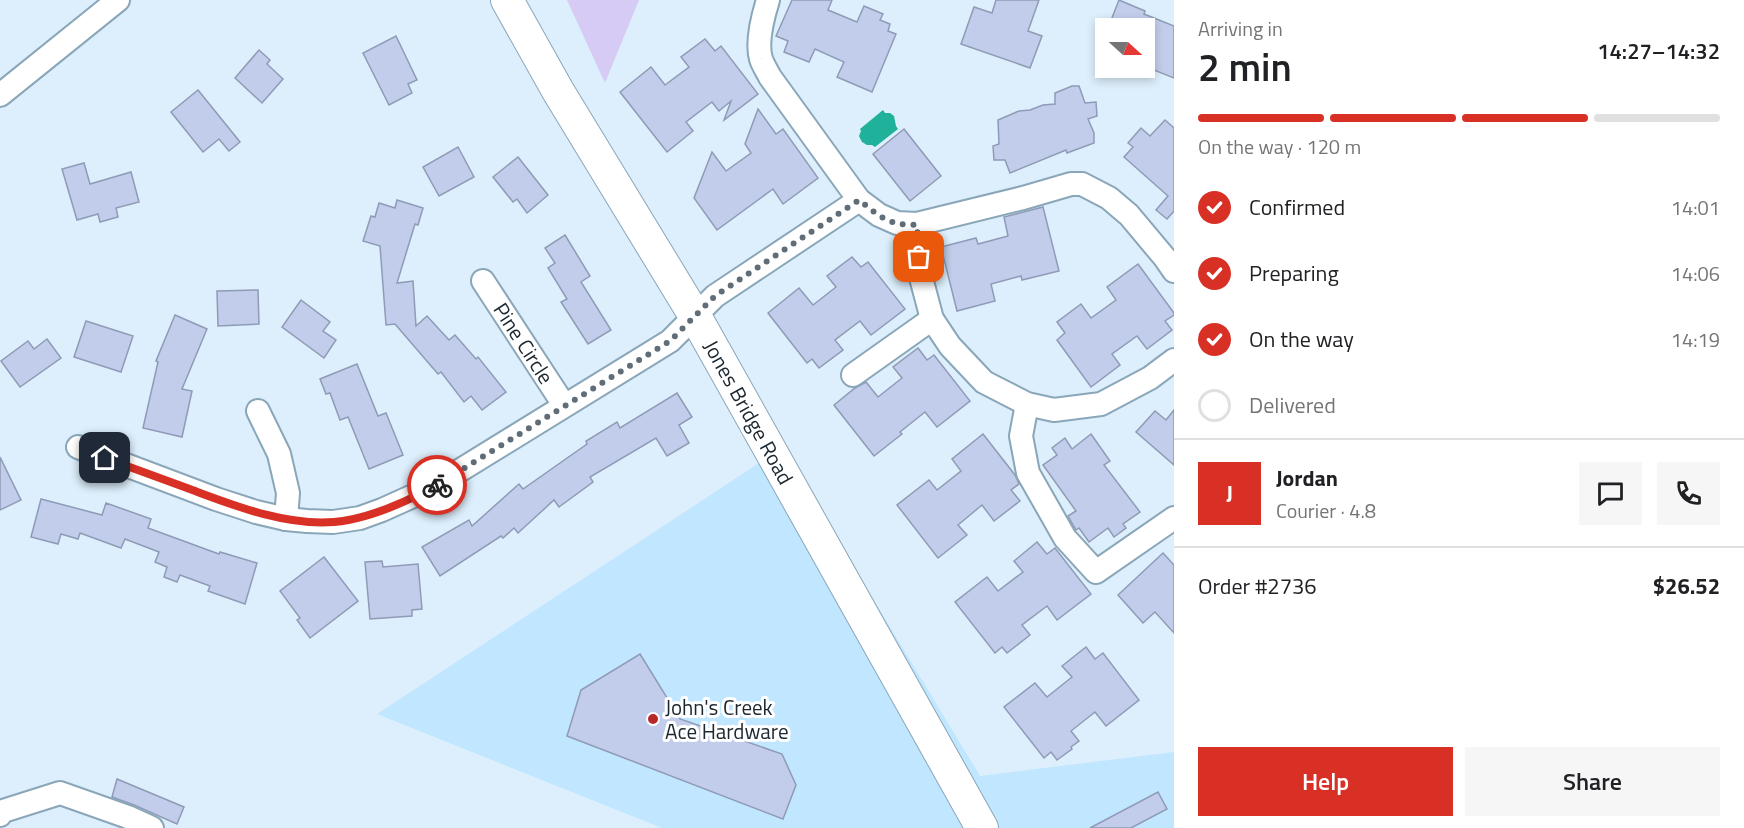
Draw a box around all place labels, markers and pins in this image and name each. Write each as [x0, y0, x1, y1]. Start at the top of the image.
pin [893, 231, 944, 282]
pin [79, 432, 130, 483]
place label: John's Creek Ace Hardware [665, 691, 789, 747]
marker: John's Creek Ace Hardware [646, 712, 660, 726]

